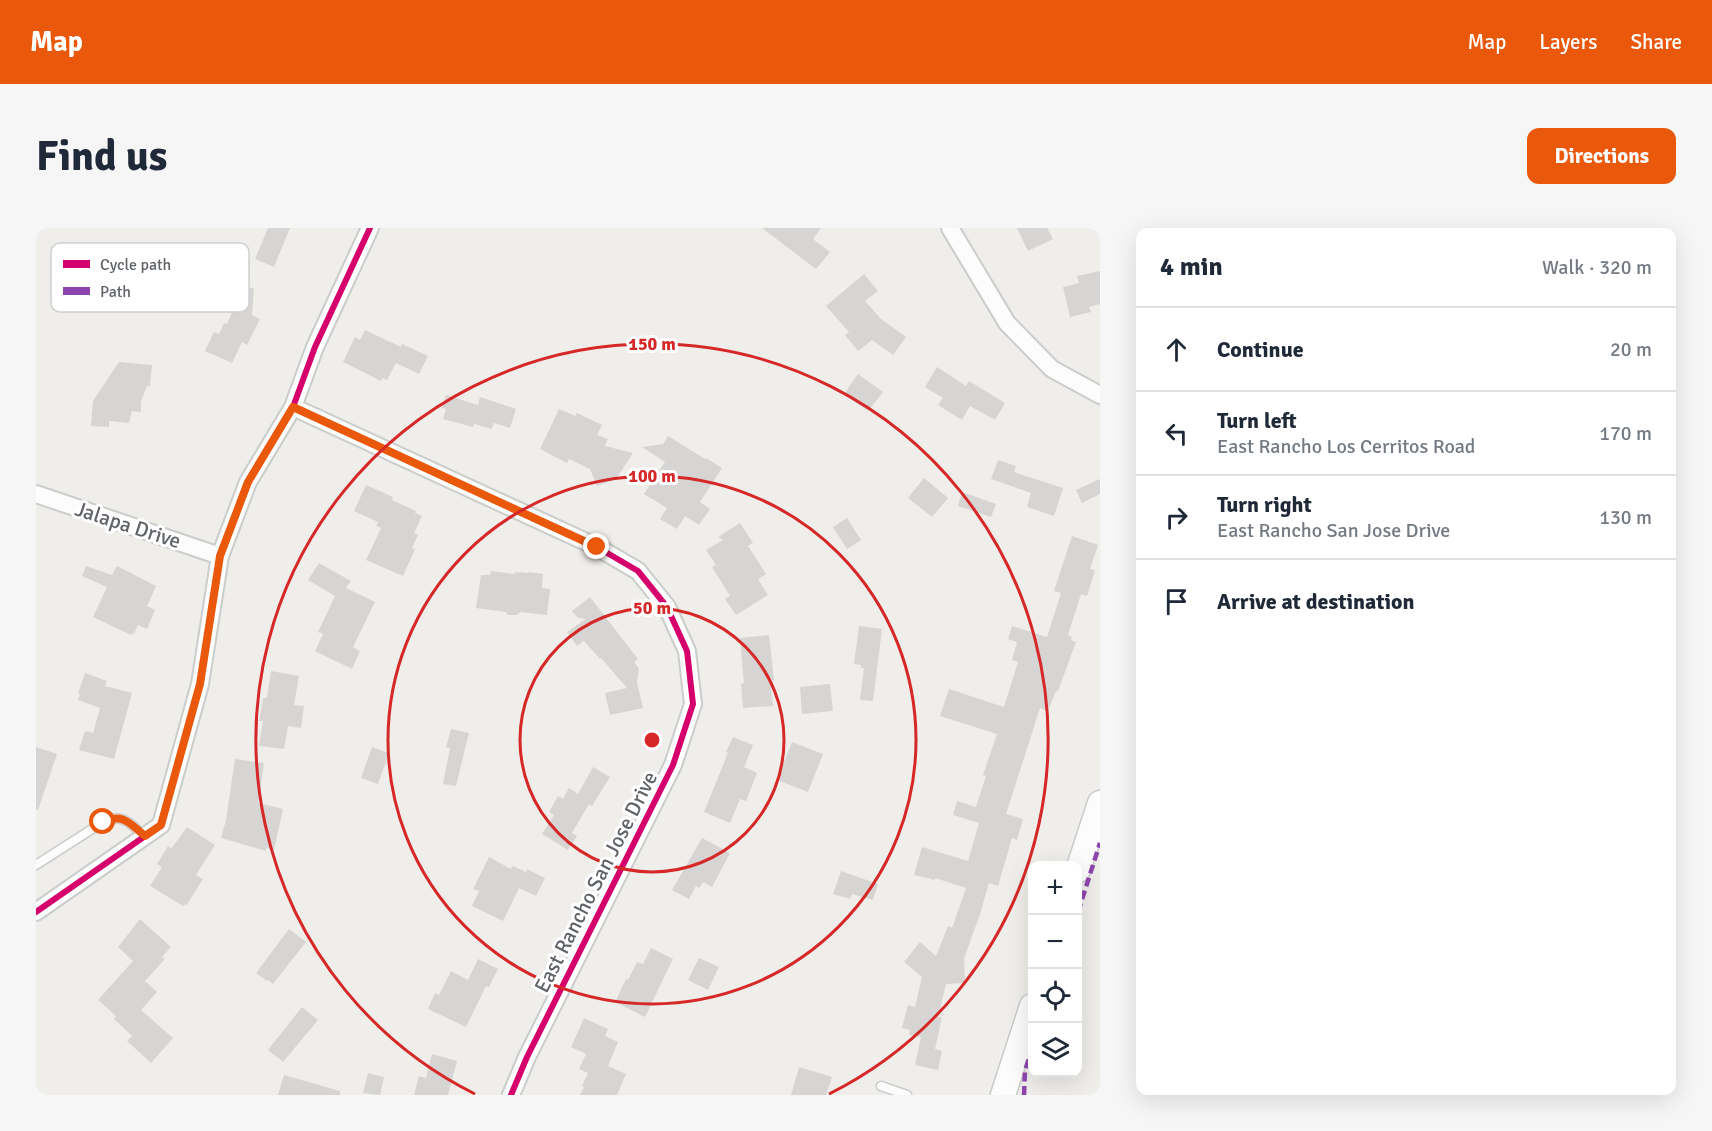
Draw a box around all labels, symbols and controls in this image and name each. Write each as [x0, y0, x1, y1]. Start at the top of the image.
text: Map [30, 25, 83, 59]
text: Map [1468, 29, 1506, 55]
text: Layers [1539, 29, 1597, 55]
text: Share [1630, 29, 1682, 55]
button: Directions [1527, 128, 1676, 184]
text: Find us [36, 131, 167, 182]
legend [51, 243, 249, 312]
text: 4 min [1160, 251, 1223, 283]
text: Cycle path [100, 255, 171, 275]
text: Walk · 320 m [1542, 255, 1652, 280]
text: Path [100, 282, 131, 302]
text: 150 m [628, 333, 676, 355]
icon: ahead [1160, 333, 1193, 366]
text: Continue [1217, 336, 1304, 363]
text: 20 m [1610, 337, 1652, 362]
text: Turn left [1217, 407, 1297, 434]
icon: left [1160, 417, 1193, 450]
text: 170 m [1599, 421, 1652, 446]
text: East Rancho Los Cerritos Road [1217, 434, 1475, 459]
text: 100 m [628, 465, 676, 487]
text: Turn right [1217, 491, 1312, 518]
street label: Jalapa Drive [72, 496, 184, 554]
icon: right [1160, 501, 1193, 534]
text: 130 m [1599, 505, 1652, 530]
text: East Rancho San Jose Drive [1217, 518, 1450, 543]
route end [583, 533, 609, 559]
icon: arrive [1160, 585, 1193, 618]
text: Arrive at destination [1217, 588, 1414, 615]
text: 50 m [633, 597, 671, 619]
centre of rings [642, 730, 662, 750]
street label: East Rancho San Jose Drive [529, 767, 663, 997]
route start [89, 808, 115, 834]
map controls [1028, 861, 1082, 1077]
button: + [1028, 861, 1082, 915]
button: − [1028, 915, 1082, 969]
button: locate [1028, 969, 1082, 1023]
button: layers [1028, 1023, 1082, 1077]

